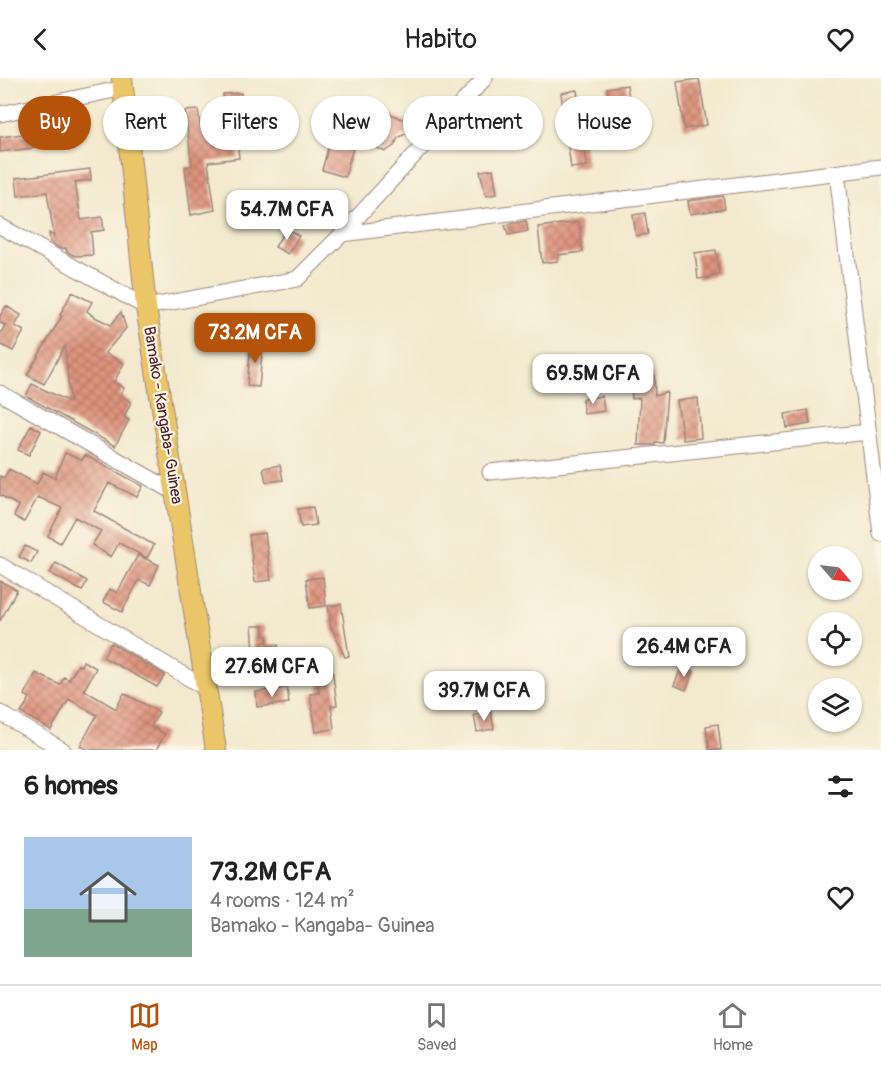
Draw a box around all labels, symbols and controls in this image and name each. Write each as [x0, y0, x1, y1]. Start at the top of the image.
icon: back [24, 23, 57, 56]
text: Habito [404, 23, 477, 56]
icon: heart [824, 23, 857, 56]
chip: Buy [18, 96, 91, 150]
chip: Rent [103, 96, 188, 150]
chip: Filters [200, 96, 299, 150]
chip: New [311, 96, 391, 150]
chip: Apartment [403, 96, 543, 150]
chip: House [555, 96, 652, 150]
pin: 54.7M CFA [218, 190, 356, 241]
text: 54.7M CFA [240, 197, 334, 222]
pin: 73.2M CFA [186, 313, 324, 364]
text: 73.2M CFA [208, 320, 302, 345]
street label: Bamako - Kangaba- Guinea [139, 325, 187, 505]
pin: 69.5M CFA [524, 354, 662, 405]
text: 69.5M CFA [546, 361, 640, 386]
north arrow [808, 546, 862, 600]
map controls [808, 546, 862, 732]
button: locate [808, 612, 862, 666]
pin: 26.4M CFA [615, 627, 753, 678]
text: 26.4M CFA [637, 634, 731, 659]
pin: 27.6M CFA [203, 647, 341, 698]
text: 27.6M CFA [225, 654, 319, 679]
pin: 39.7M CFA [415, 671, 553, 722]
text: 39.7M CFA [438, 678, 530, 703]
button: layers [808, 678, 862, 732]
text: 6 homes [24, 770, 118, 802]
icon: filters [824, 770, 857, 803]
text: 73.2M CFA [210, 856, 331, 888]
icon: home [72, 861, 144, 933]
icon: heart [824, 881, 857, 914]
text: 4 rooms · 124 m² [210, 888, 355, 913]
text: Bamako - Kangaba- Guinea [210, 913, 435, 938]
tab: Map [128, 999, 161, 1055]
tab: Saved [417, 999, 457, 1055]
tab: Home [713, 999, 753, 1055]

